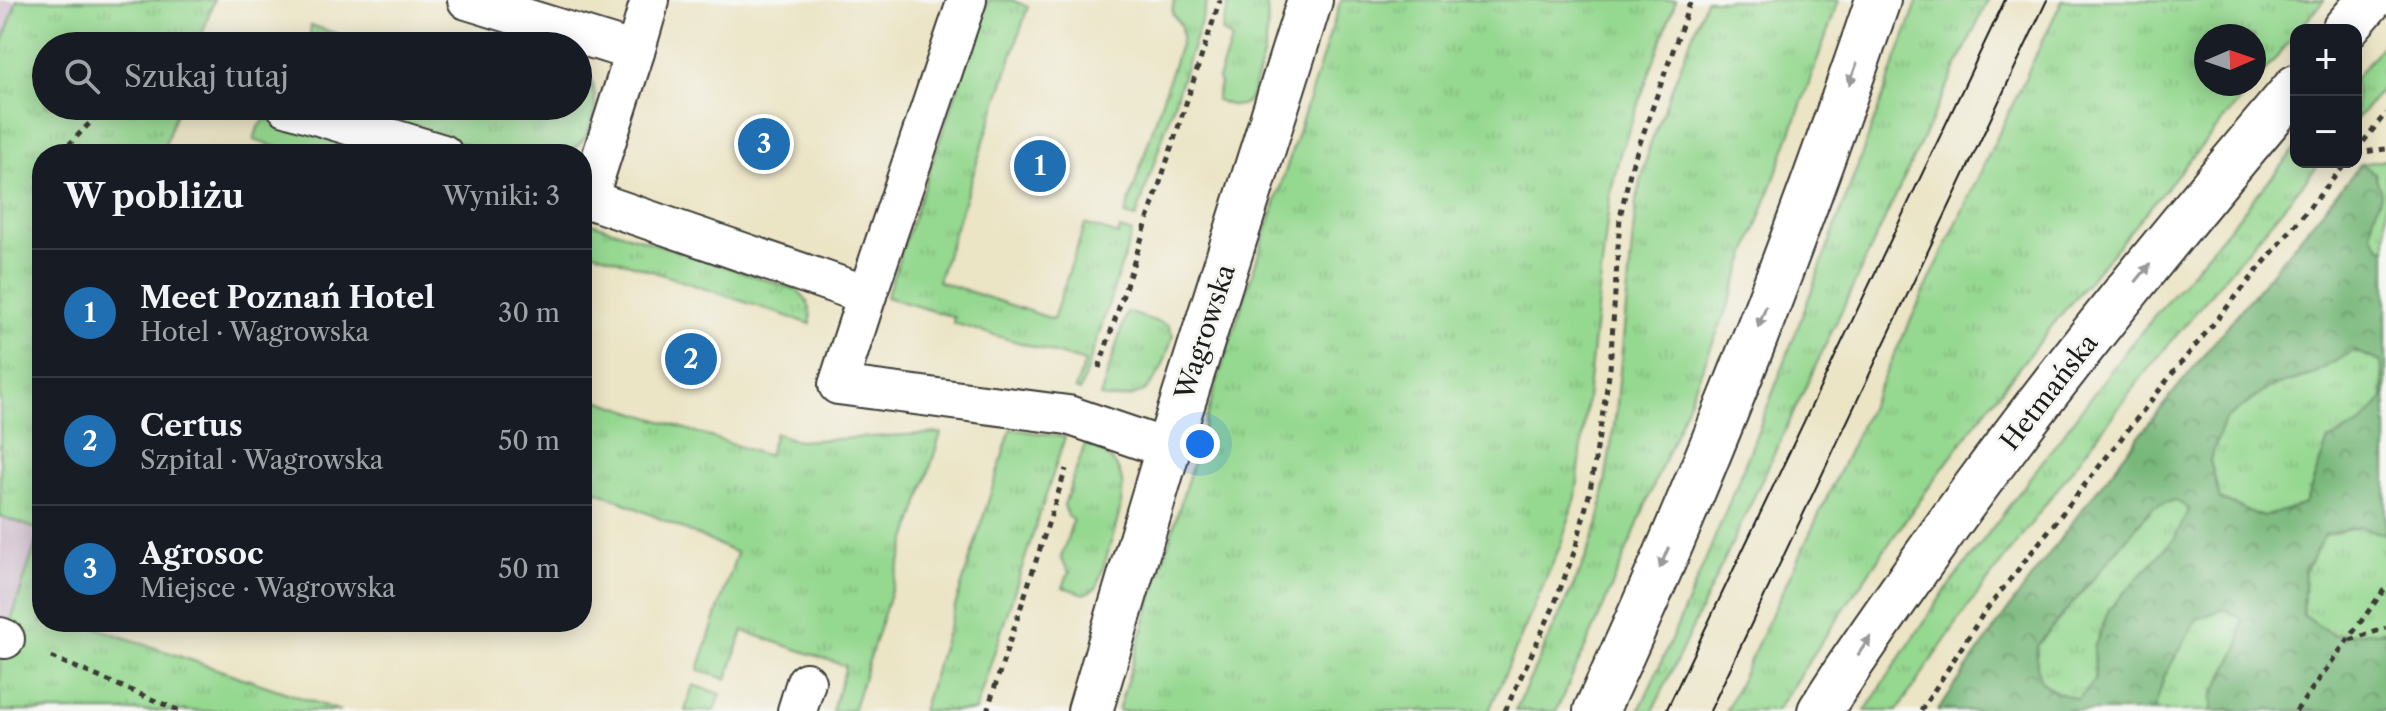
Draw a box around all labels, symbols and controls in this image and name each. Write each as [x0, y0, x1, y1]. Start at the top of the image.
north arrow [2194, 24, 2266, 96]
map controls [2290, 24, 2362, 168]
button: + [2290, 24, 2362, 96]
search box [32, 32, 592, 120]
icon: search [60, 54, 104, 98]
text: Szukaj tutaj [124, 58, 289, 95]
one-way arrow [1846, 62, 1859, 86]
button: − [2290, 96, 2362, 168]
pin: 3 [738, 114, 790, 174]
pin: 1 [1014, 136, 1066, 196]
text: W pobliżu [64, 175, 244, 217]
text: Wyniki: 3 [443, 180, 560, 212]
street label: Wagrowska [1168, 260, 1242, 404]
one-way arrow [2134, 263, 2151, 283]
text: Meet Poznań Hotel [140, 279, 435, 316]
text: 1 [84, 297, 96, 329]
text: 30 m [498, 297, 560, 329]
one-way arrow [1755, 306, 1768, 330]
text: Hotel · Wagrowska [140, 316, 369, 348]
street label: Hetmańska [1994, 327, 2105, 457]
pin: 2 [665, 329, 717, 389]
text: Certus [140, 407, 243, 444]
your location [1180, 424, 1220, 464]
text: 2 [82, 425, 98, 457]
text: 50 m [498, 425, 560, 457]
text: Szpital · Wagrowska [140, 444, 384, 476]
text: Agrosoc [140, 535, 263, 572]
one-way arrow [1658, 546, 1671, 570]
text: 3 [83, 553, 97, 585]
text: 50 m [498, 553, 560, 585]
text: Miejsce · Wagrowska [140, 572, 396, 604]
one-way arrow [1856, 636, 1871, 657]

